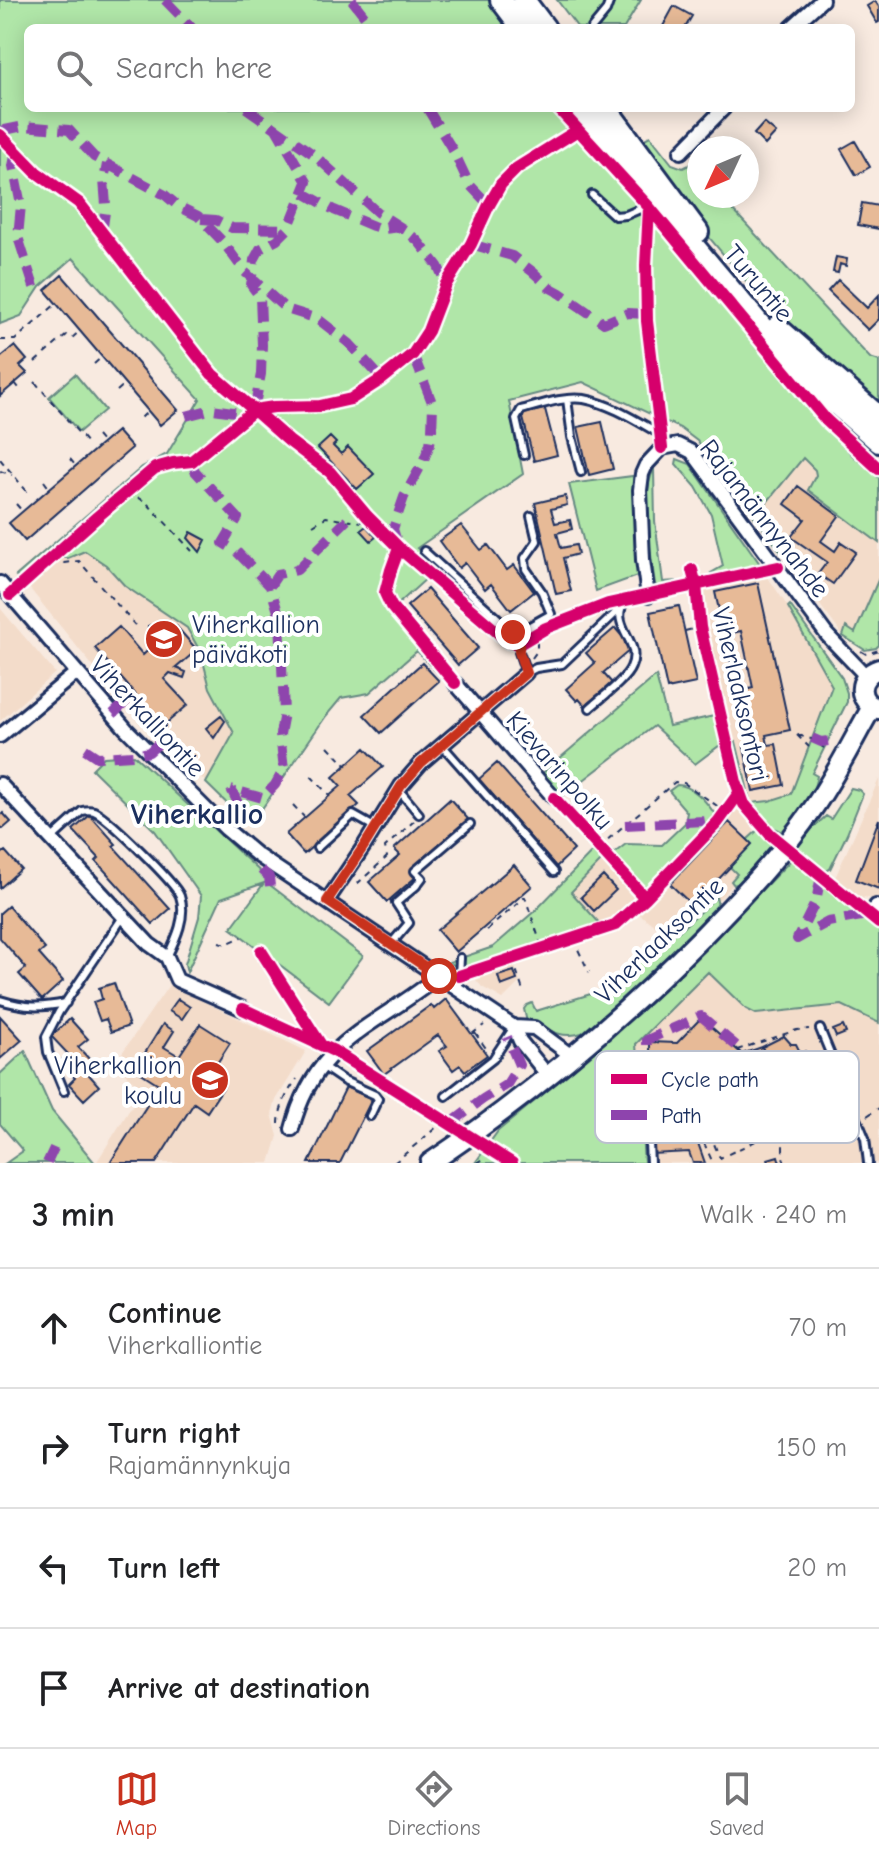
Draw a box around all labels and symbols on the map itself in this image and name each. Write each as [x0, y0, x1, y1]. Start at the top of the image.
north arrow [687, 136, 759, 208]
street label: Turuntie [717, 239, 799, 328]
street label: Rajamännynahde [693, 434, 835, 603]
street label: Viherlaaksontori [705, 604, 775, 784]
place label: Viherkallion päiväkoti [192, 610, 320, 670]
route end [495, 614, 531, 650]
school or university icon: Viherkallion päiväkoti [143, 618, 185, 660]
street label: Viherkalliontie [84, 650, 211, 783]
street label: Kievarinpolku [500, 705, 619, 836]
district label: Viherkallio [131, 797, 263, 832]
street label: Viherlaaksontie [589, 872, 730, 1010]
route start [421, 958, 457, 994]
place label: Viherkallion koulu [54, 1051, 182, 1111]
legend [595, 1051, 859, 1143]
school or university icon: Viherkallion koulu [189, 1059, 231, 1101]
text: Cycle path [661, 1067, 759, 1093]
text: Path [661, 1103, 702, 1129]

